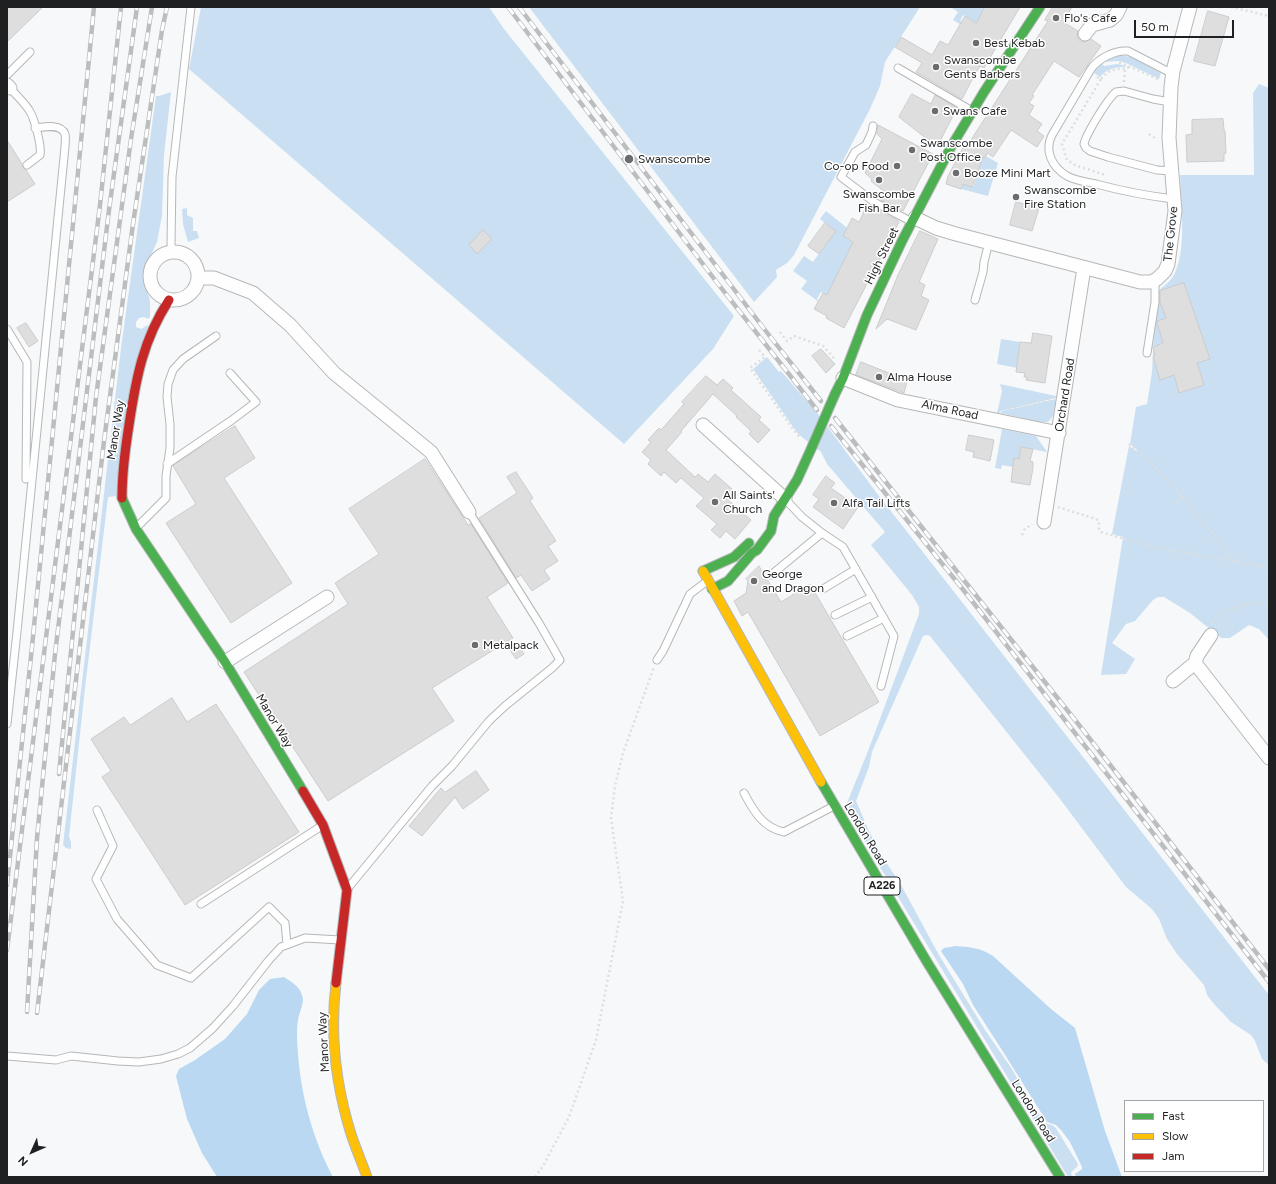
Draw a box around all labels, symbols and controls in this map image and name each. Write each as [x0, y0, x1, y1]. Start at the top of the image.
place label: Flo's Cafe [1064, 11, 1117, 25]
scale bar [1136, 12, 1236, 38]
marker: Flo's Cafe [1051, 13, 1061, 23]
text: 50 m [1141, 20, 1169, 34]
place label: Best Kebab [984, 36, 1045, 50]
marker: Best Kebab [971, 38, 981, 48]
place label: Swanscombe Gents Barbers [944, 53, 1020, 81]
marker: Swanscombe Gents Barbers [931, 62, 941, 72]
place label: Swans Cafe [943, 104, 1007, 118]
marker: Swans Cafe [930, 106, 940, 116]
place label: Swanscombe Post Office [920, 136, 992, 164]
marker: Swanscombe Post Office [907, 145, 917, 155]
place label: Swanscombe [638, 152, 710, 166]
marker: Swanscombe [623, 153, 635, 165]
place label: Co-op Food [824, 159, 889, 173]
marker: Co-op Food [892, 161, 902, 171]
place label: Booze Mini Mart [964, 166, 1051, 180]
marker: Booze Mini Mart [951, 168, 961, 178]
marker: Swanscombe Fish Bar [874, 175, 884, 185]
place label: Swanscombe Fire Station [1024, 183, 1096, 211]
place label: Swanscombe Fish Bar [843, 187, 915, 215]
marker: Swanscombe Fire Station [1011, 192, 1021, 202]
street label: The Grove [1161, 206, 1181, 262]
street label: High Street [862, 225, 902, 287]
street label: Orchard Road [1052, 357, 1078, 433]
place label: Alma House [887, 370, 952, 384]
marker: Alma House [874, 372, 884, 382]
street label: Alma Road [920, 397, 980, 423]
street label: Manor Way [104, 399, 128, 461]
place label: All Saints' Church [723, 488, 775, 516]
place label: Alfa Tail Lifts [842, 496, 910, 510]
marker: All Saints' Church [710, 497, 720, 507]
marker: Alfa Tail Lifts [829, 498, 839, 508]
place label: George and Dragon [762, 567, 824, 595]
marker: George and Dragon [749, 576, 759, 586]
place label: Metalpack [483, 638, 538, 652]
marker: Metalpack [470, 640, 480, 650]
street label: Manor Way [252, 691, 296, 751]
street label: London Road [841, 800, 889, 868]
road number: A226 [864, 877, 900, 895]
street label: Manor Way [315, 1012, 333, 1072]
street label: London Road [1008, 1077, 1058, 1145]
legend [1124, 1100, 1264, 1172]
text: Fast [1162, 1109, 1185, 1123]
text: Slow [1162, 1129, 1188, 1143]
north arrow [12, 1132, 52, 1172]
text: Jam [1162, 1149, 1185, 1163]
text: N [16, 1153, 31, 1168]

